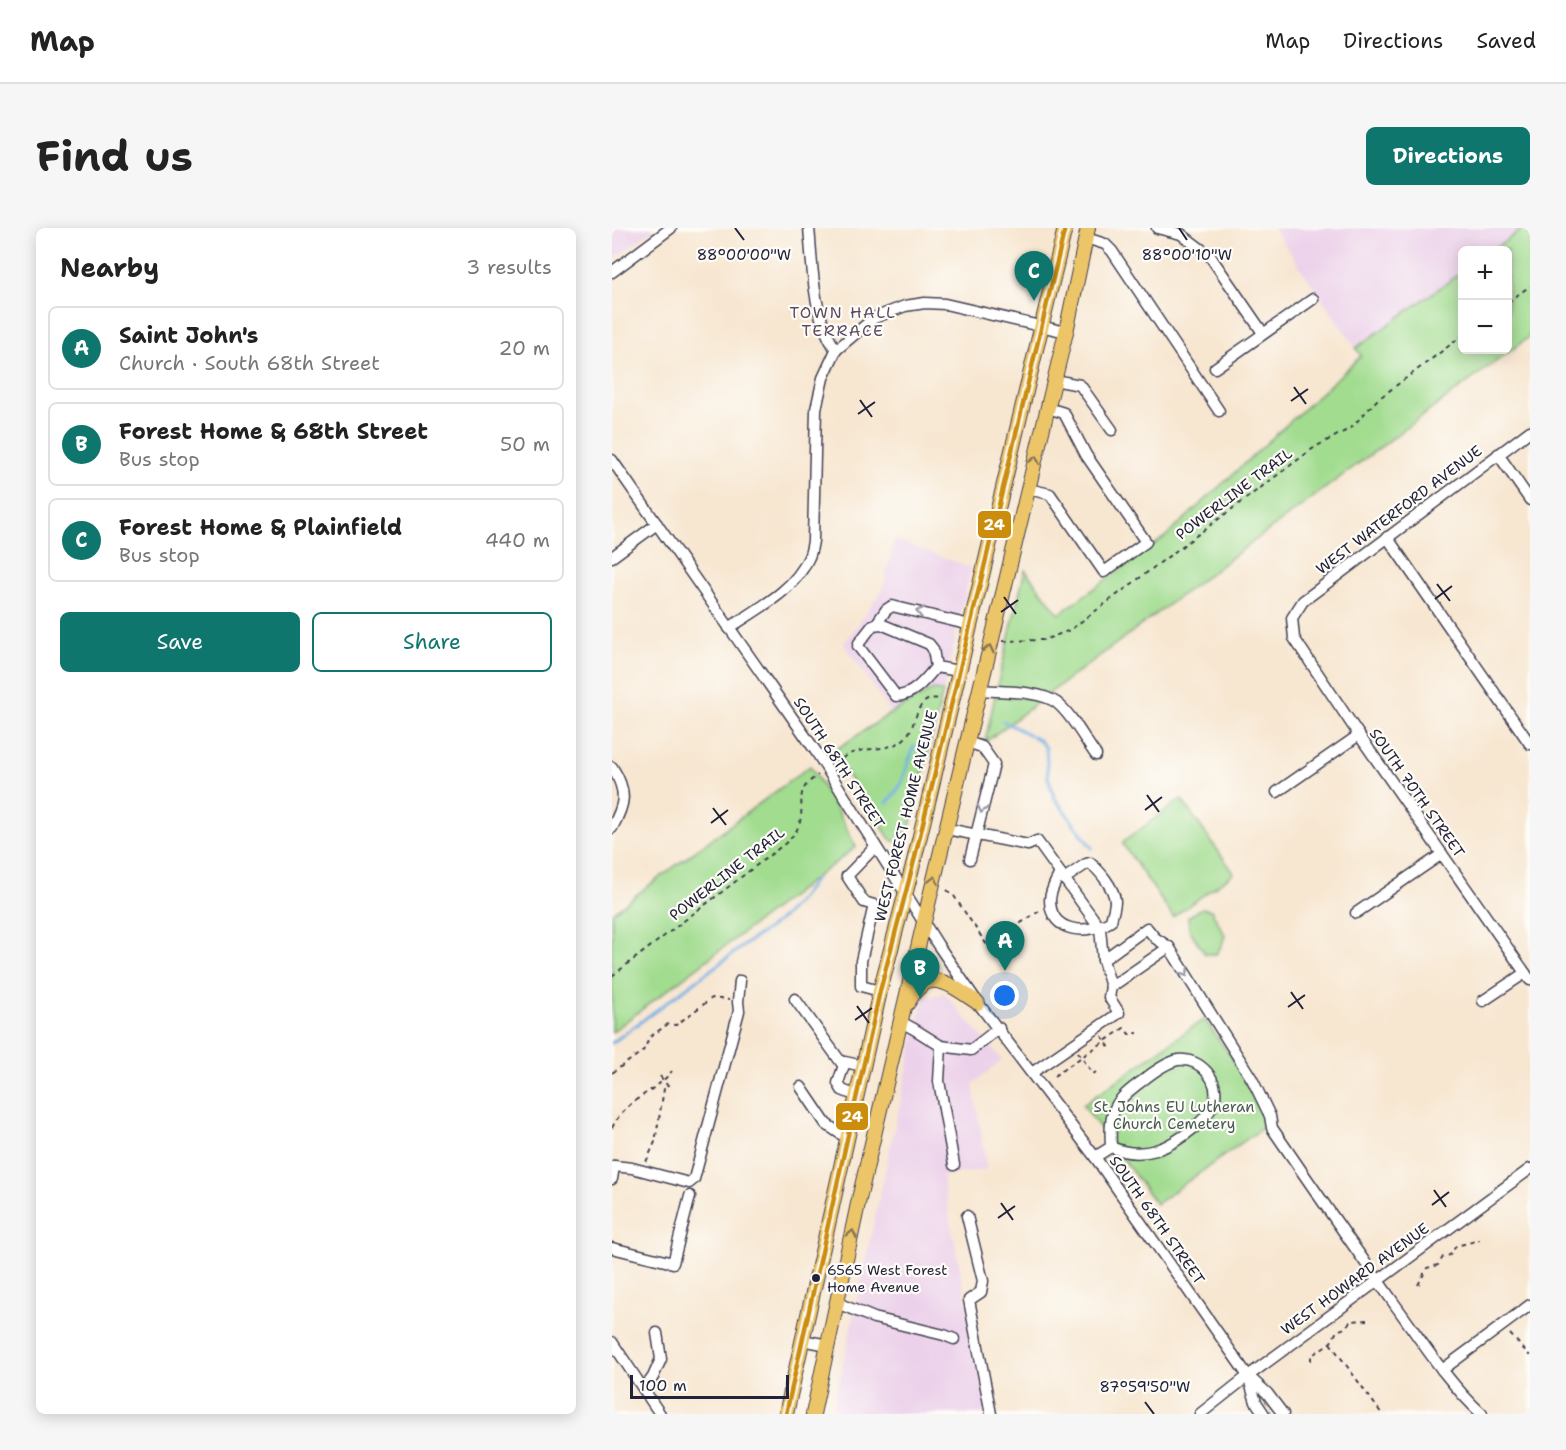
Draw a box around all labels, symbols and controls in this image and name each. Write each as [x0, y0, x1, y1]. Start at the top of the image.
text: Map [30, 22, 95, 60]
text: Map [1265, 27, 1310, 55]
text: Directions [1343, 27, 1443, 55]
text: Saved [1476, 27, 1536, 55]
button: Directions [1366, 127, 1530, 185]
text: Find us [36, 128, 193, 184]
text: 88°00'00"W [697, 245, 791, 265]
text: 88°00'10"W [1142, 245, 1232, 265]
map controls [1458, 246, 1512, 354]
button: + [1458, 246, 1512, 300]
text: Nearby [60, 250, 159, 285]
pin: C [1014, 251, 1054, 301]
text: 3 results [466, 254, 552, 280]
button: − [1458, 300, 1512, 354]
district label: TOWN HALL TERRACE [790, 302, 896, 341]
text: Saint John's [119, 321, 258, 350]
text: A [74, 335, 89, 361]
text: 20 m [499, 335, 550, 361]
text: Church · South 68th Street [119, 350, 380, 376]
text: Forest Home & 68th Street [119, 417, 428, 446]
text: B [75, 431, 88, 457]
text: 50 m [500, 431, 550, 457]
street label: WEST WATERFORD AVENUE [1312, 441, 1486, 579]
street label: POWERLINE TRAIL [1172, 444, 1296, 544]
text: Bus stop [119, 446, 200, 472]
one-way arrow [1028, 455, 1041, 465]
line badge: 24 [977, 510, 1012, 539]
text: Forest Home & Plainfield [119, 513, 402, 542]
text: 24 [983, 514, 1005, 535]
text: C [75, 527, 88, 553]
text: 440 m [485, 527, 550, 553]
text: Bus stop [119, 542, 200, 568]
one-way arrow [915, 606, 925, 619]
button: Save [60, 612, 300, 672]
button: Share [312, 612, 552, 672]
one-way arrow [982, 645, 995, 655]
street label: SOUTH 68TH STREET [789, 693, 889, 833]
street label: WEST FOREST HOME AVENUE [870, 708, 942, 924]
street label: SOUTH 70TH STREET [1365, 724, 1469, 862]
one-way arrow [977, 804, 990, 814]
street label: POWERLINE TRAIL [665, 823, 789, 925]
one-way arrow [926, 875, 939, 885]
pin: A [986, 922, 1024, 971]
pin: B [900, 948, 940, 998]
one-way arrow [1178, 966, 1189, 977]
your location [990, 981, 1019, 1010]
park label: St. Johns EU Lutheran Church Cemetery [1094, 1097, 1254, 1134]
line badge: 24 [835, 1102, 869, 1131]
text: 24 [841, 1106, 863, 1127]
street label: SOUTH 68TH STREET [1105, 1152, 1209, 1288]
street label: WEST HOWARD AVENUE [1277, 1218, 1433, 1340]
one-way arrow [844, 1229, 857, 1239]
place label: 6565 West Forest Home Avenue [827, 1261, 947, 1296]
marker: 6565 West Forest Home Avenue [810, 1272, 822, 1284]
scale bar [630, 1372, 789, 1400]
text: 100 m [639, 1375, 687, 1396]
text: 87°59'50"W [1100, 1377, 1190, 1397]

